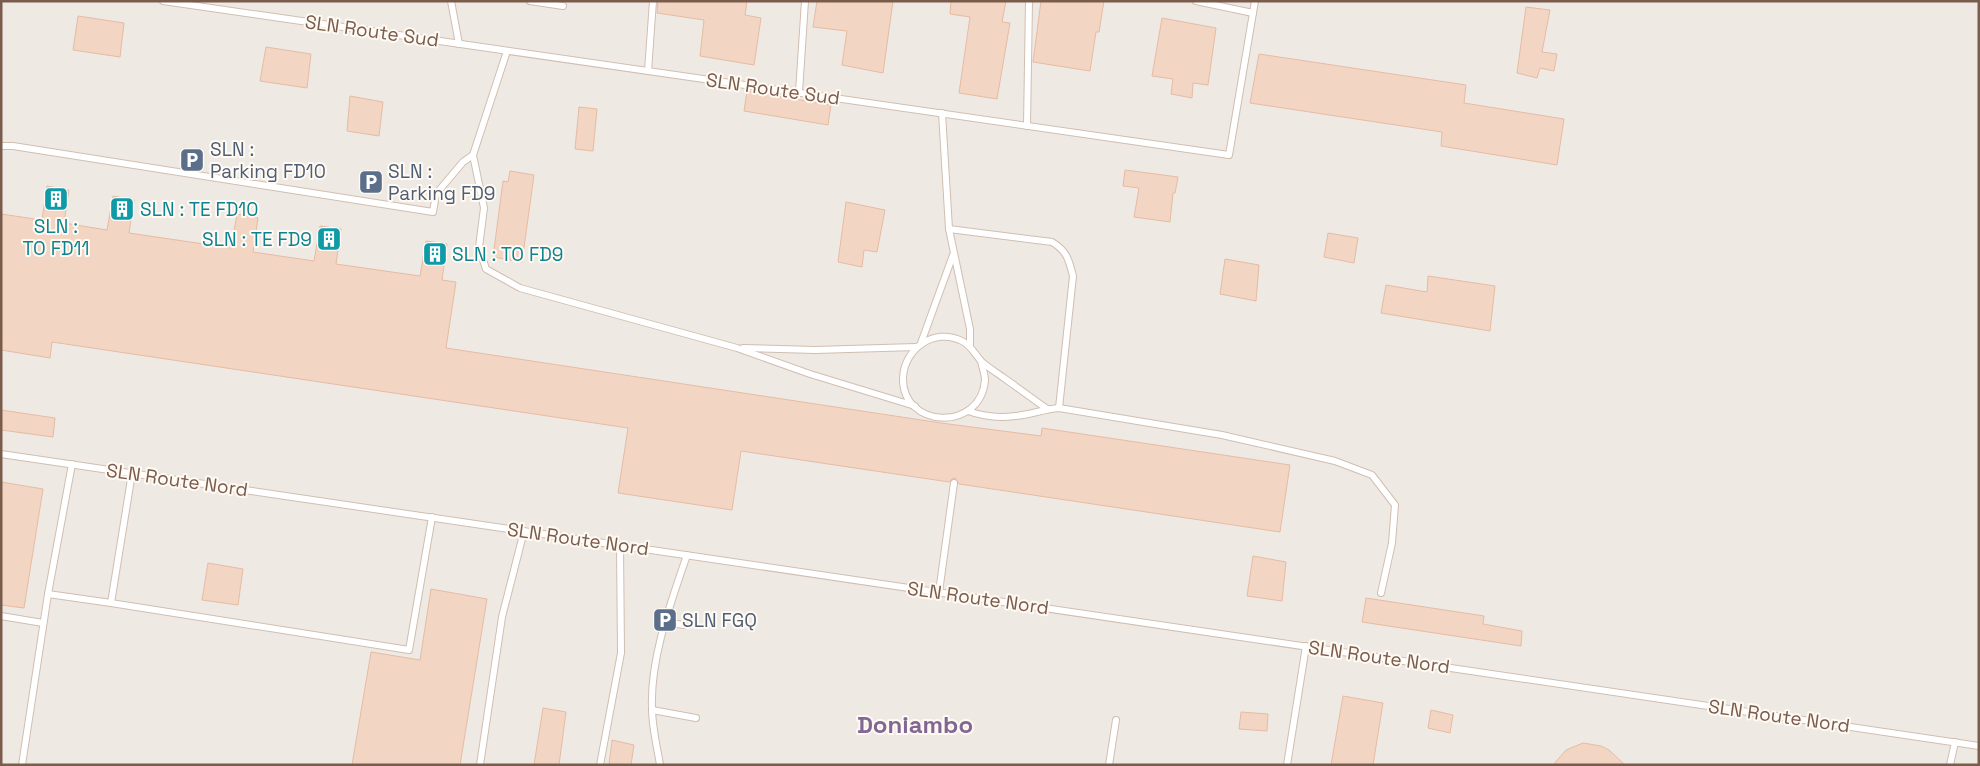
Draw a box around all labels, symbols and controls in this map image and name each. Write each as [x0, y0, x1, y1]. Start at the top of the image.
street label: SLN Route Sud [303, 9, 441, 53]
street label: SLN Route Sud [704, 67, 842, 111]
place label: SLN : Parking FD10 [210, 137, 326, 184]
parking icon: SLN : Parking FD10 [179, 147, 205, 173]
place label: SLN : Parking FD9 [388, 159, 495, 206]
parking icon: SLN : Parking FD9 [358, 169, 384, 195]
building icon: SLN : TO FD11 [43, 186, 69, 212]
building icon: SLN : TE FD10 [109, 196, 135, 222]
place label: SLN : TE FD10 [140, 197, 258, 222]
place label: SLN : TO FD11 [23, 214, 89, 261]
building icon: SLN : TE FD9 [316, 226, 342, 252]
place label: SLN : TE FD9 [202, 227, 312, 252]
building icon: SLN : TO FD9 [422, 241, 448, 267]
place label: SLN : TO FD9 [452, 242, 563, 267]
street label: SLN Route Nord [105, 458, 249, 502]
street label: SLN Route Nord [506, 517, 650, 561]
street label: SLN Route Nord [906, 576, 1050, 620]
parking icon: SLN FGQ [652, 607, 678, 633]
place label: SLN FGQ [682, 608, 757, 633]
street label: SLN Route Nord [1307, 635, 1451, 679]
street label: SLN Route Nord [1707, 694, 1851, 738]
district label: Doniambo [857, 709, 973, 740]

